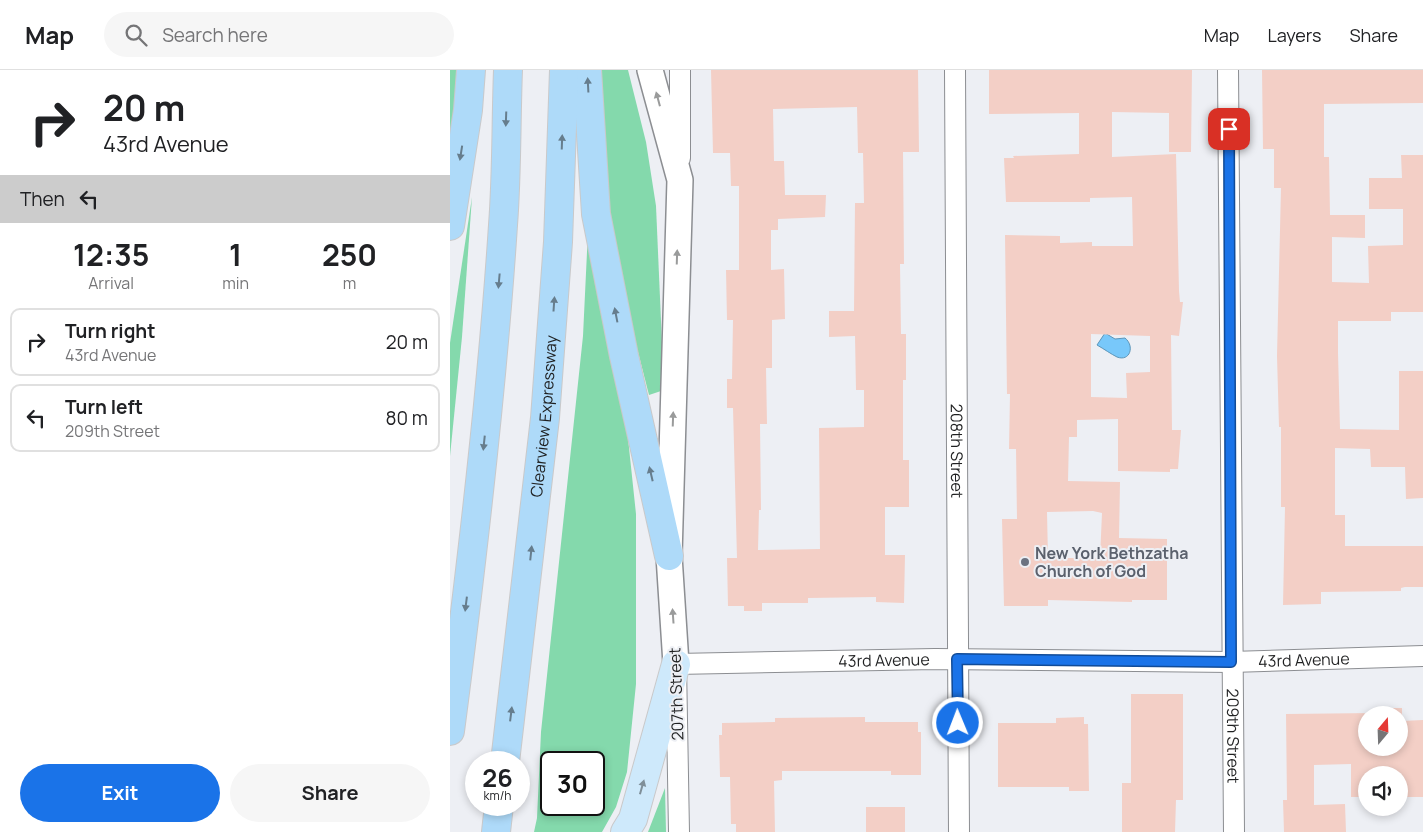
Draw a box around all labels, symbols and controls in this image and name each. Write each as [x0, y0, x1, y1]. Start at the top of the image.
search box [104, 12, 454, 57]
text: Map [25, 18, 74, 51]
icon: search [122, 21, 150, 49]
text: Search here [162, 22, 268, 48]
text: Map [1204, 23, 1239, 47]
text: Layers [1267, 23, 1321, 47]
text: Share [1349, 23, 1398, 47]
one-way arrow [583, 77, 591, 93]
text: 20 m [103, 84, 185, 132]
icon: right [20, 90, 85, 155]
one-way arrow [654, 91, 662, 107]
pin [1208, 108, 1250, 150]
one-way arrow [502, 111, 510, 127]
icon: arrive [1215, 115, 1243, 143]
text: 43rd Avenue [103, 129, 229, 159]
one-way arrow [558, 133, 566, 149]
one-way arrow [457, 145, 465, 161]
icon: left [75, 185, 103, 213]
text: Then [20, 186, 65, 212]
text: 12:35 [73, 234, 149, 275]
text: 1 [229, 234, 242, 275]
text: 250 [322, 234, 377, 275]
one-way arrow [674, 249, 682, 265]
text: Arrival [88, 272, 134, 294]
text: min [222, 272, 249, 294]
text: m [343, 272, 356, 294]
one-way arrow [494, 273, 502, 289]
one-way arrow [550, 296, 558, 312]
one-way arrow [612, 308, 620, 323]
text: Turn right [65, 318, 155, 344]
icon: right [22, 328, 50, 356]
text: 20 m [386, 329, 428, 355]
street label: Clearview Expressway [525, 334, 562, 498]
text: 43rd Avenue [65, 344, 156, 366]
text: Turn left [65, 394, 143, 420]
icon: left [22, 404, 50, 432]
street label: 208th Street [946, 404, 968, 498]
text: 80 m [385, 405, 428, 431]
one-way arrow [669, 411, 677, 427]
text: 209th Street [65, 420, 160, 442]
one-way arrow [480, 435, 488, 451]
one-way arrow [647, 466, 655, 482]
place label: New York Bethzatha Church of God [1035, 542, 1189, 582]
one-way arrow [527, 545, 535, 561]
marker: New York Bethzatha Church of God [1019, 556, 1031, 568]
one-way arrow [462, 597, 470, 613]
one-way arrow [668, 607, 676, 623]
street label: 207th Street [663, 647, 689, 741]
street label: 43rd Avenue [1258, 647, 1350, 672]
street label: 43rd Avenue [838, 648, 930, 672]
street label: 209th Street [1222, 688, 1245, 784]
position arrow [931, 696, 983, 748]
one-way arrow [507, 706, 515, 722]
north arrow [1358, 706, 1408, 756]
map controls [1358, 706, 1408, 816]
speed limit sign: 30 [540, 751, 605, 816]
text: 26 [482, 760, 513, 795]
button: Exit [20, 764, 220, 822]
button: Share [230, 764, 430, 822]
button: sound [1358, 766, 1408, 816]
one-way arrow [638, 779, 646, 794]
text: km/h [484, 787, 511, 804]

